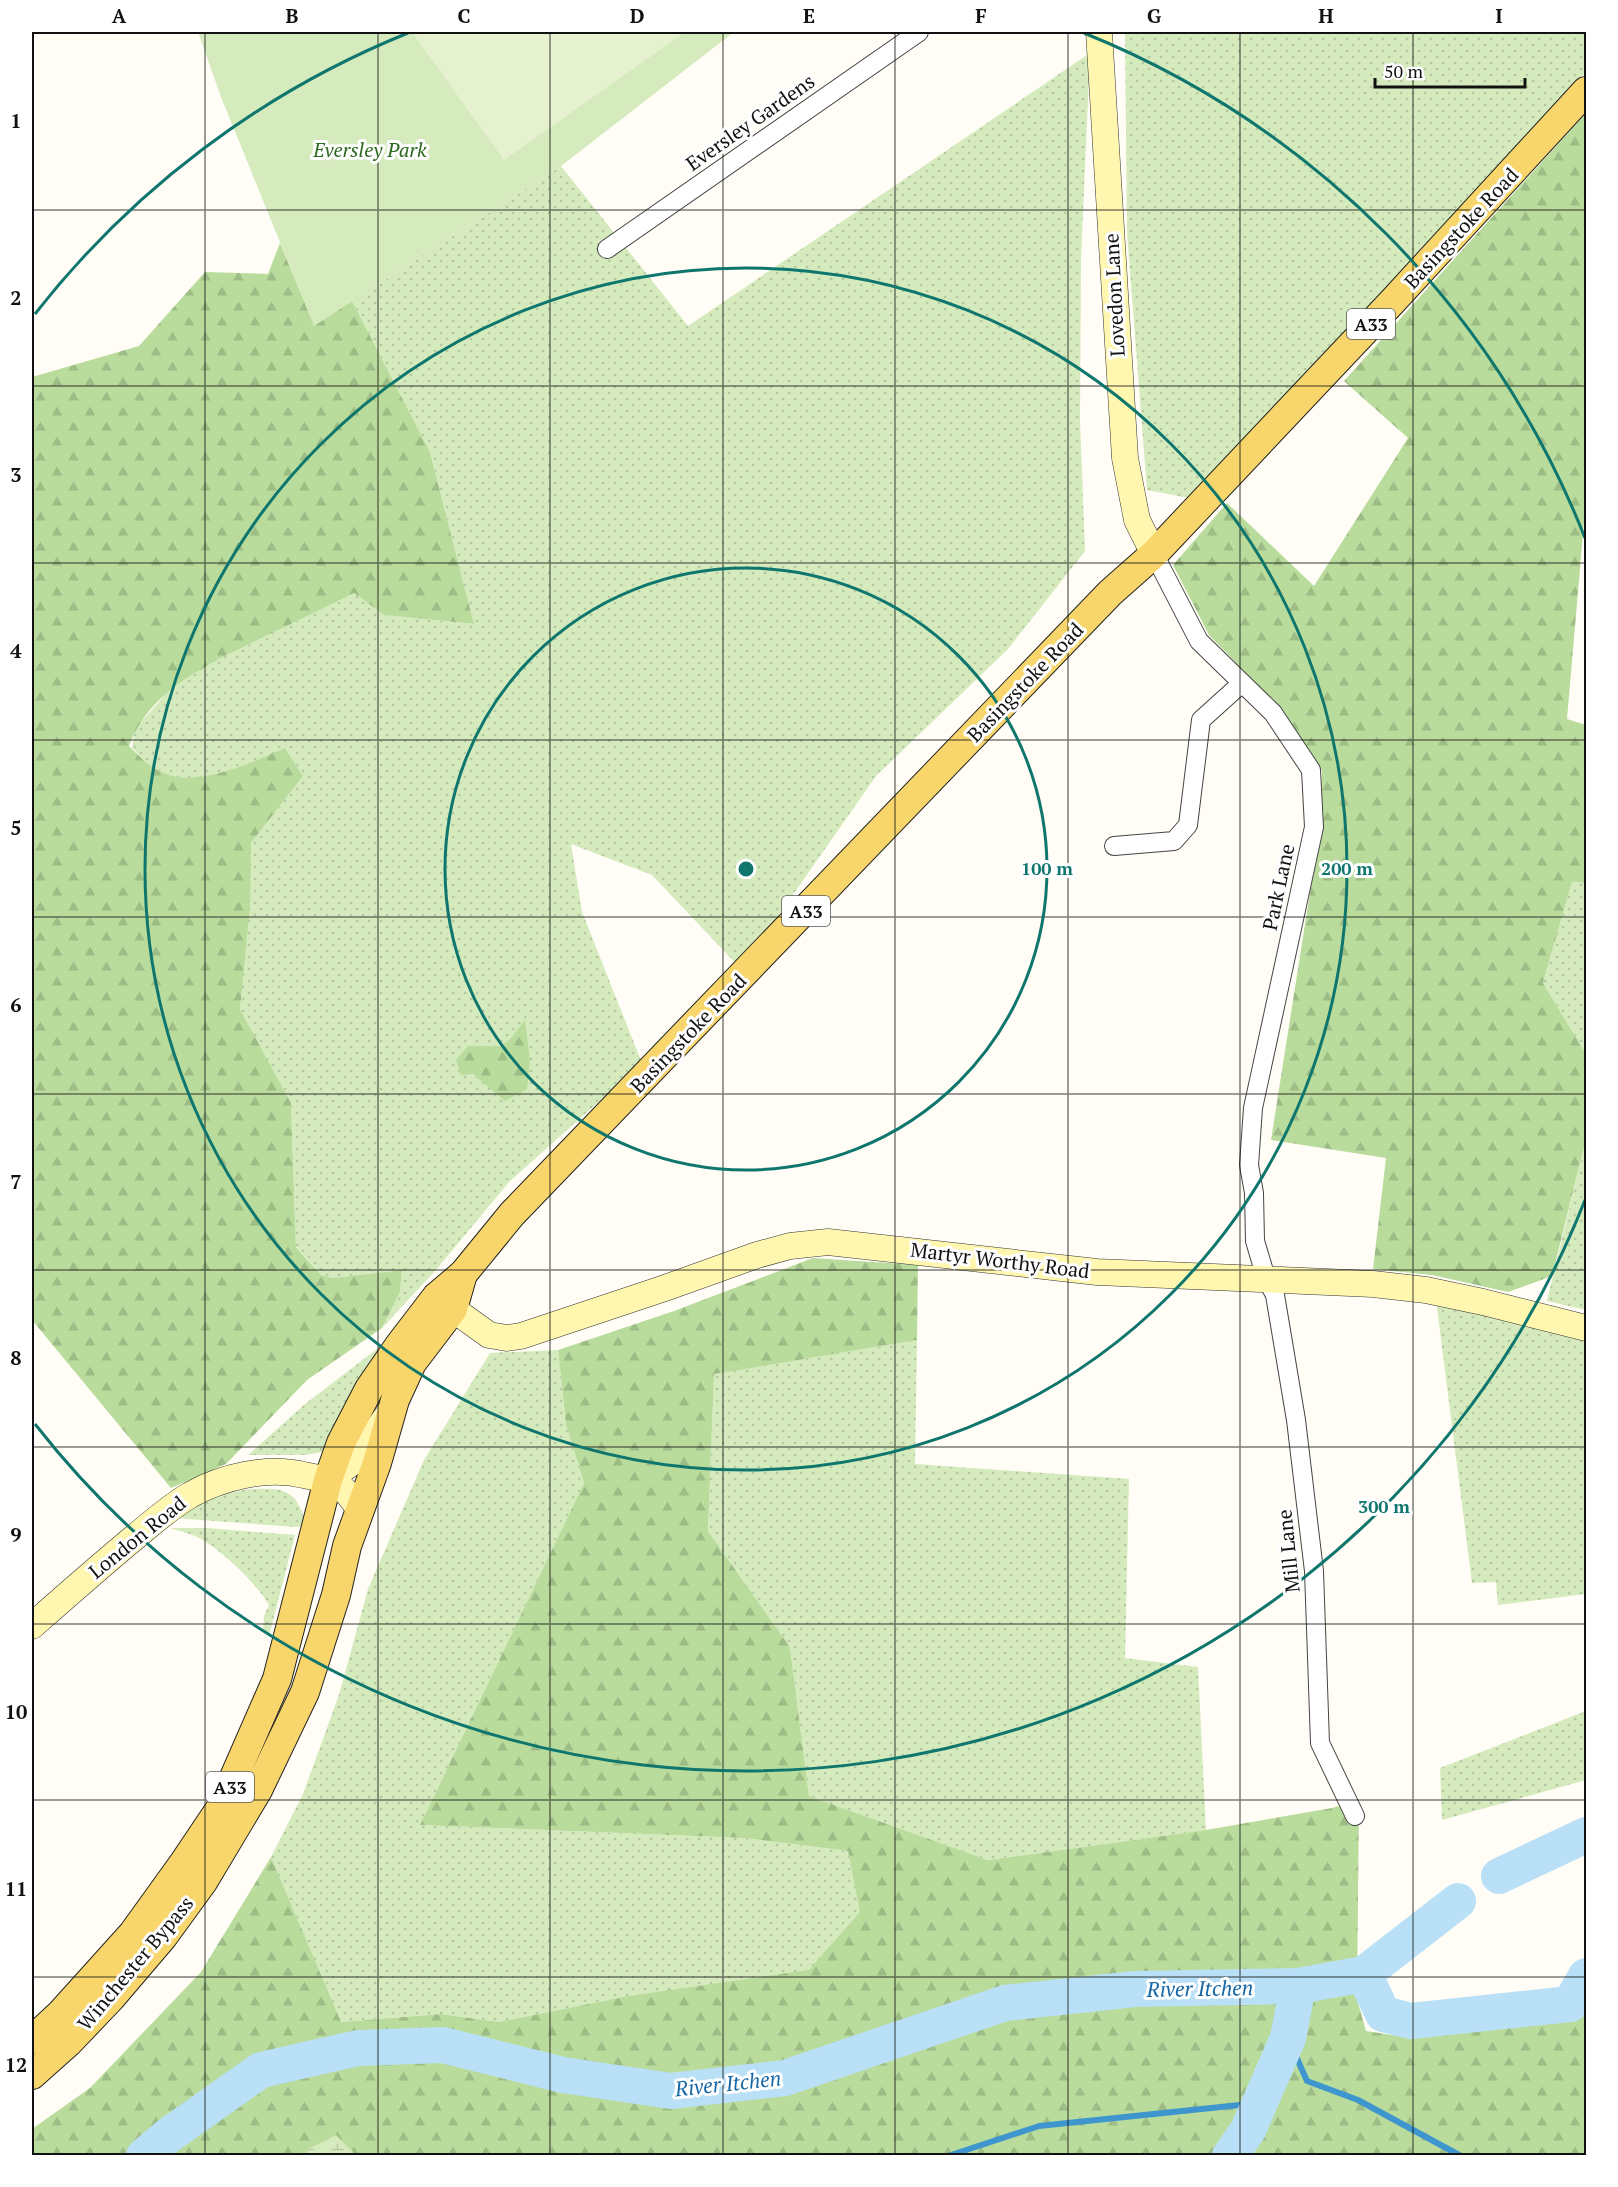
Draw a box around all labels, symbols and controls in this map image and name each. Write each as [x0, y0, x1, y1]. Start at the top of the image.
text: A [112, 2, 127, 29]
text: B [286, 2, 299, 29]
text: C [457, 2, 471, 29]
text: D [630, 2, 644, 29]
text: E [803, 2, 815, 29]
text: F [975, 2, 987, 29]
text: G [1147, 2, 1161, 29]
text: H [1318, 2, 1334, 29]
text: I [1495, 2, 1503, 29]
scale bar [1375, 51, 1525, 89]
text: 50 m [1384, 59, 1424, 83]
street label: Eversley Gardens [680, 67, 820, 177]
text: 1 [10, 107, 22, 134]
park label: Eversley Park [312, 136, 427, 163]
street label: Basingstoke Road [1398, 162, 1524, 294]
street label: Lovedon Lane [1097, 233, 1131, 357]
text: 2 [10, 284, 22, 311]
road number: A33 [1347, 309, 1395, 339]
text: 3 [10, 461, 22, 488]
street label: Basingstoke Road [961, 616, 1089, 748]
text: 4 [10, 637, 22, 664]
text: 5 [10, 814, 22, 841]
street label: Park Lane [1256, 841, 1300, 933]
text: 100 m [1021, 856, 1073, 880]
text: 200 m [1321, 856, 1373, 880]
centre of rings [736, 859, 756, 879]
road number: A33 [782, 896, 830, 926]
street label: Basingstoke Road [624, 967, 752, 1099]
text: 6 [10, 991, 22, 1018]
text: 7 [10, 1168, 22, 1195]
street label: Martyr Worthy Road [909, 1236, 1091, 1284]
text: 8 [10, 1344, 22, 1371]
street label: London Road [83, 1490, 191, 1584]
text: 300 m [1358, 1494, 1410, 1518]
street label: Mill Lane [1270, 1508, 1306, 1594]
text: 9 [10, 1521, 22, 1548]
text: 10 [5, 1698, 27, 1725]
road number: A33 [206, 1772, 254, 1802]
text: 11 [5, 1875, 27, 1902]
street label: Winchester Bypass [71, 1890, 199, 2036]
water label: River Itchen [1145, 1973, 1254, 2003]
text: 12 [5, 2051, 27, 2078]
water label: River Itchen [673, 2064, 782, 2103]

